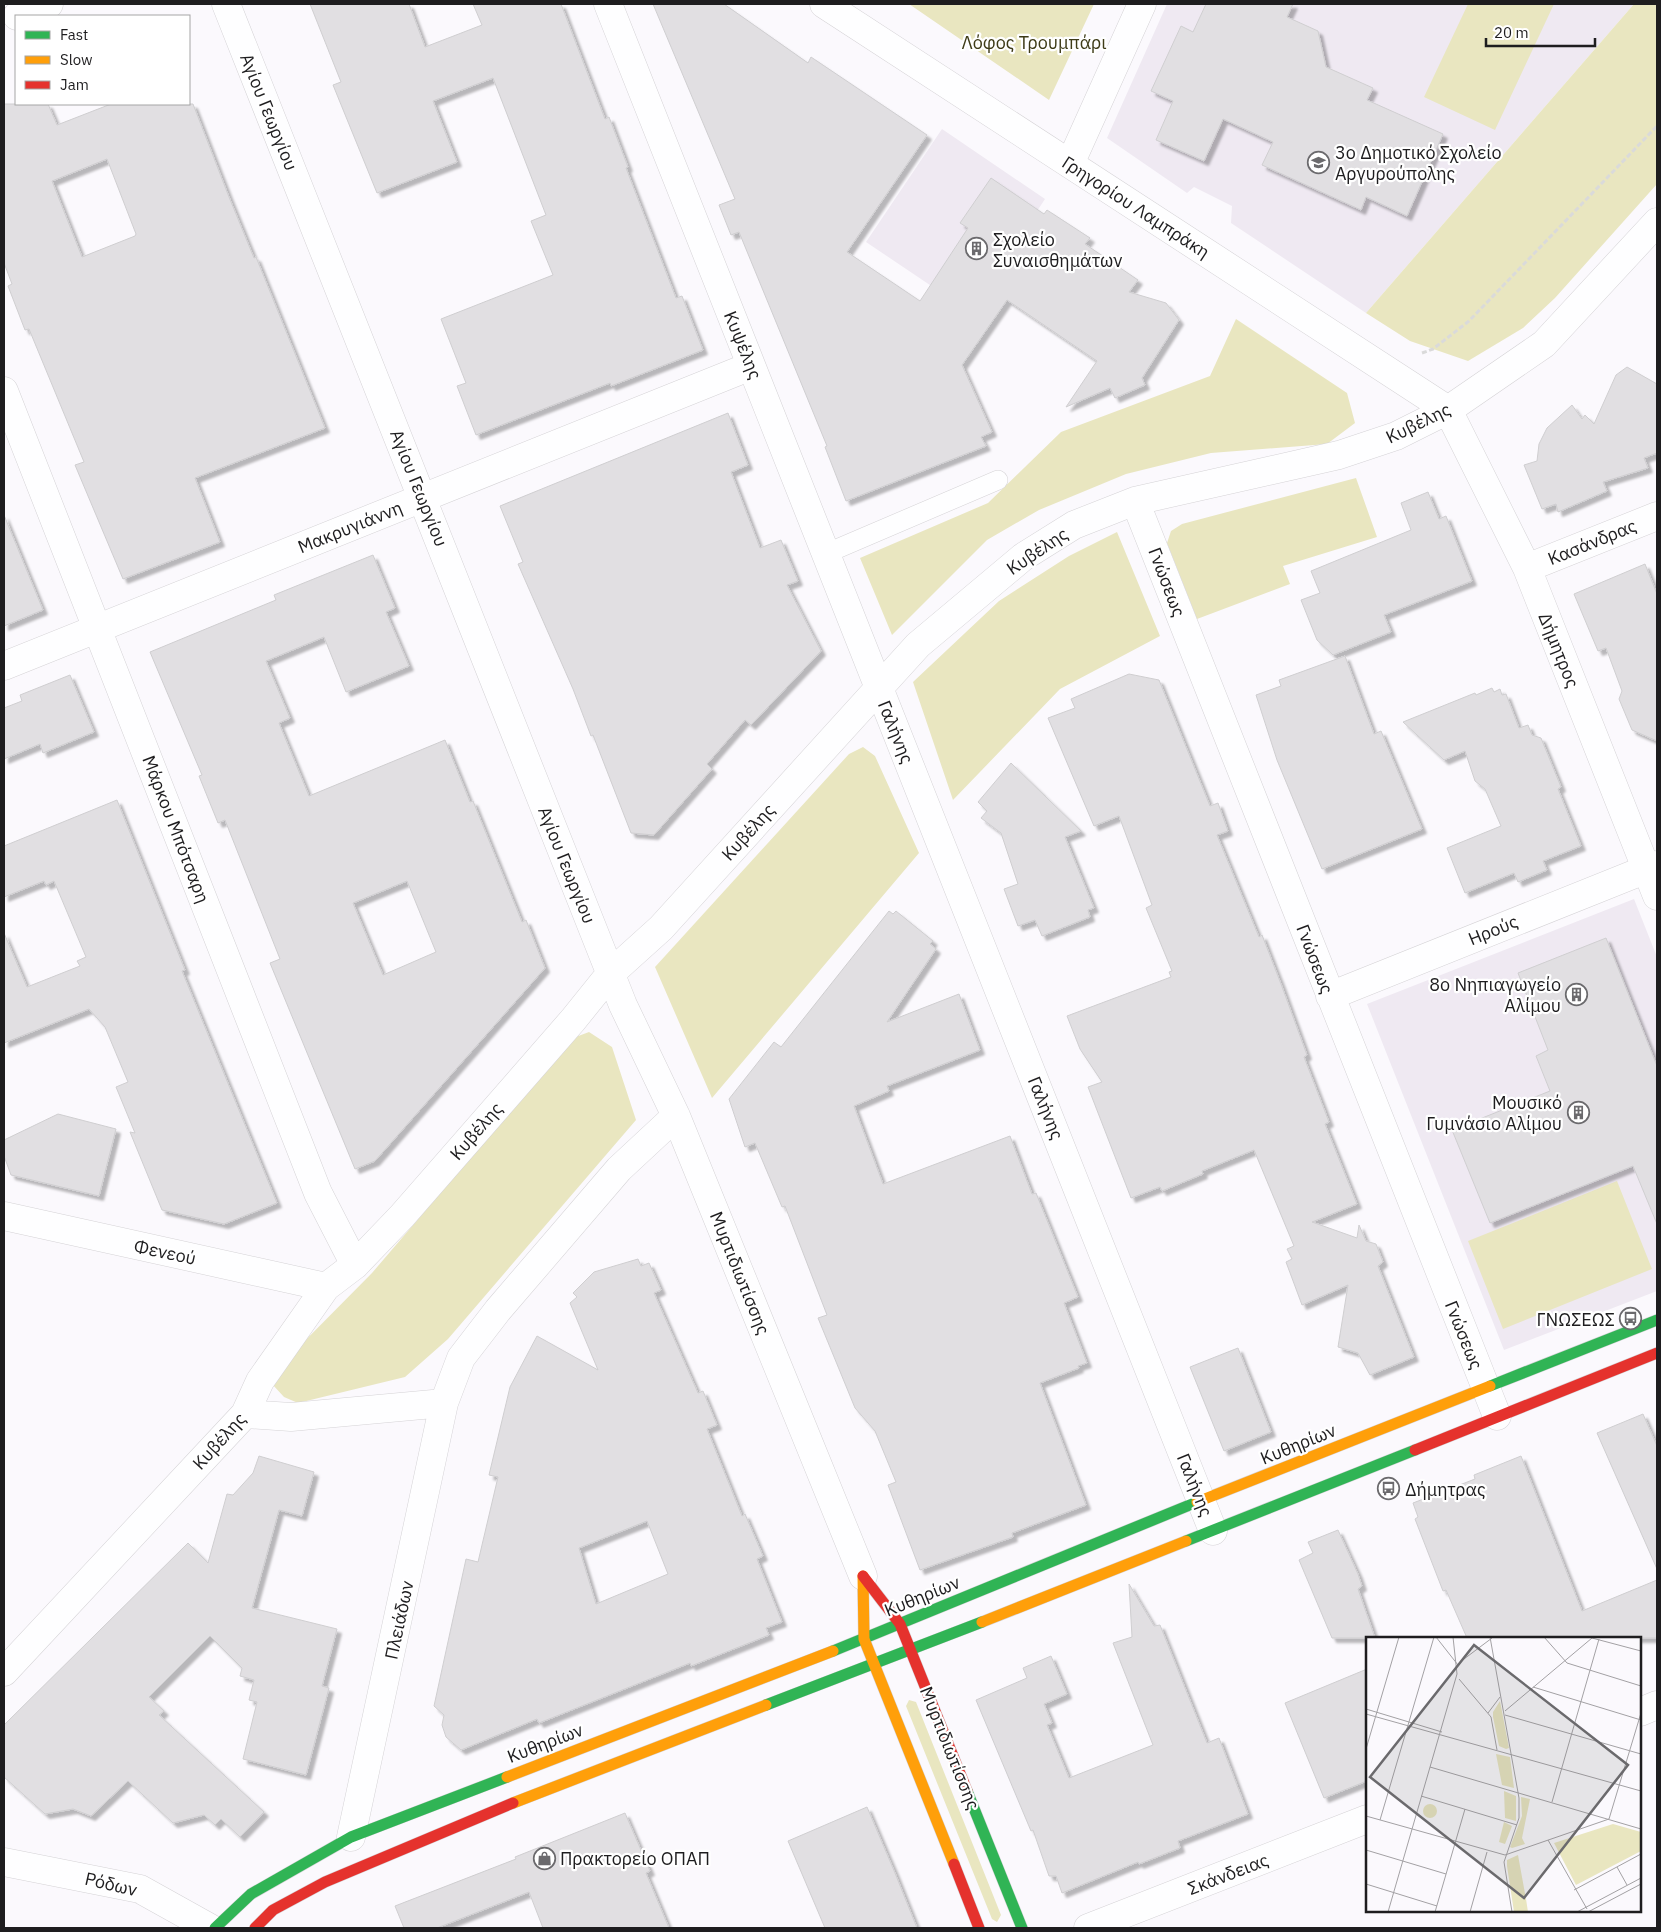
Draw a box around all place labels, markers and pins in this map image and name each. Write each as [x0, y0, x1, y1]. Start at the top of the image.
place label: 3ο Δημοτικό Σχολείο Αργυρούπολης [1335, 141, 1502, 185]
school or university icon: 3ο Δημοτικό Σχολείο Αργυρούπολης [1307, 150, 1331, 174]
place label: Σχολείο Συναισθημάτων [993, 228, 1122, 272]
building icon: Σχολείο Συναισθημάτων [965, 237, 989, 261]
place label: 8ο Νηπιαγωγείο Αλίμου [1429, 973, 1561, 1017]
building icon: 8ο Νηπιαγωγείο Αλίμου [1565, 982, 1589, 1006]
place label: Μουσικό Γυμνάσιο Αλίμου [1426, 1091, 1562, 1135]
building icon: Μουσικό Γυμνάσιο Αλίμου [1566, 1100, 1590, 1124]
bus stop icon: ΓΝΩΣΕΩΣ [1619, 1307, 1643, 1331]
place label: ΓΝΩΣΕΩΣ [1537, 1308, 1615, 1331]
bus stop icon: Δήμητρας [1377, 1477, 1401, 1501]
place label: Δήμητρας [1405, 1478, 1486, 1501]
shop icon: Πρακτορείο ΟΠΑΠ [532, 1846, 556, 1870]
place label: Πρακτορείο ΟΠΑΠ [560, 1847, 710, 1870]

